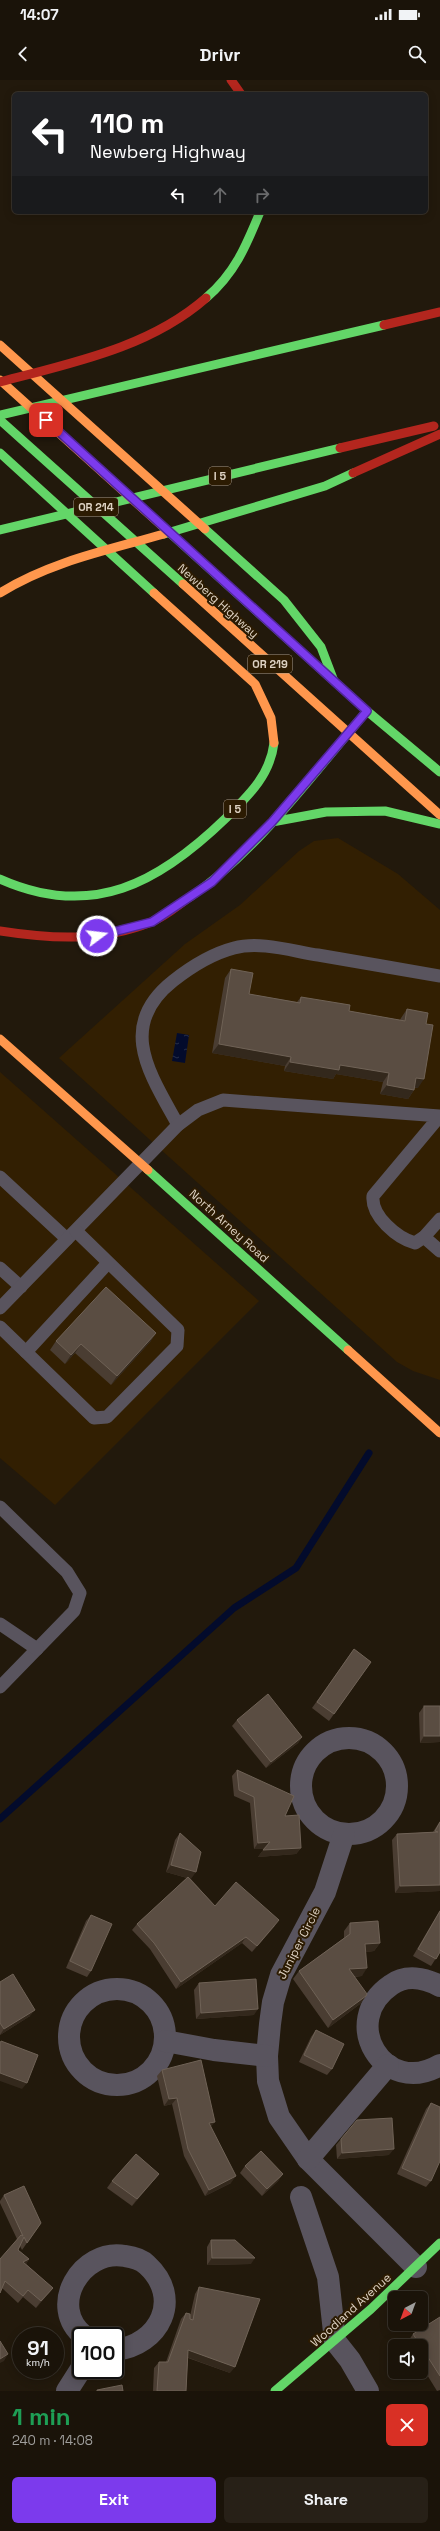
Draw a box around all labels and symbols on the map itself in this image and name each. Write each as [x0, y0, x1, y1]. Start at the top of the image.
pin [29, 403, 63, 437]
road number: I 5 [209, 467, 231, 485]
road number: OR 214 [74, 498, 118, 516]
street label: Newberg Highway [174, 560, 262, 642]
road number: OR 219 [248, 655, 292, 673]
road number: I 5 [224, 800, 246, 818]
position arrow [76, 915, 118, 957]
street label: North Arney Road [186, 1186, 272, 1266]
street label: Juniper Circle [274, 1904, 324, 1982]
street label: Woodland Avenue [307, 2270, 395, 2350]
north arrow [388, 2291, 428, 2331]
speed limit sign: 100 [72, 2327, 124, 2379]

